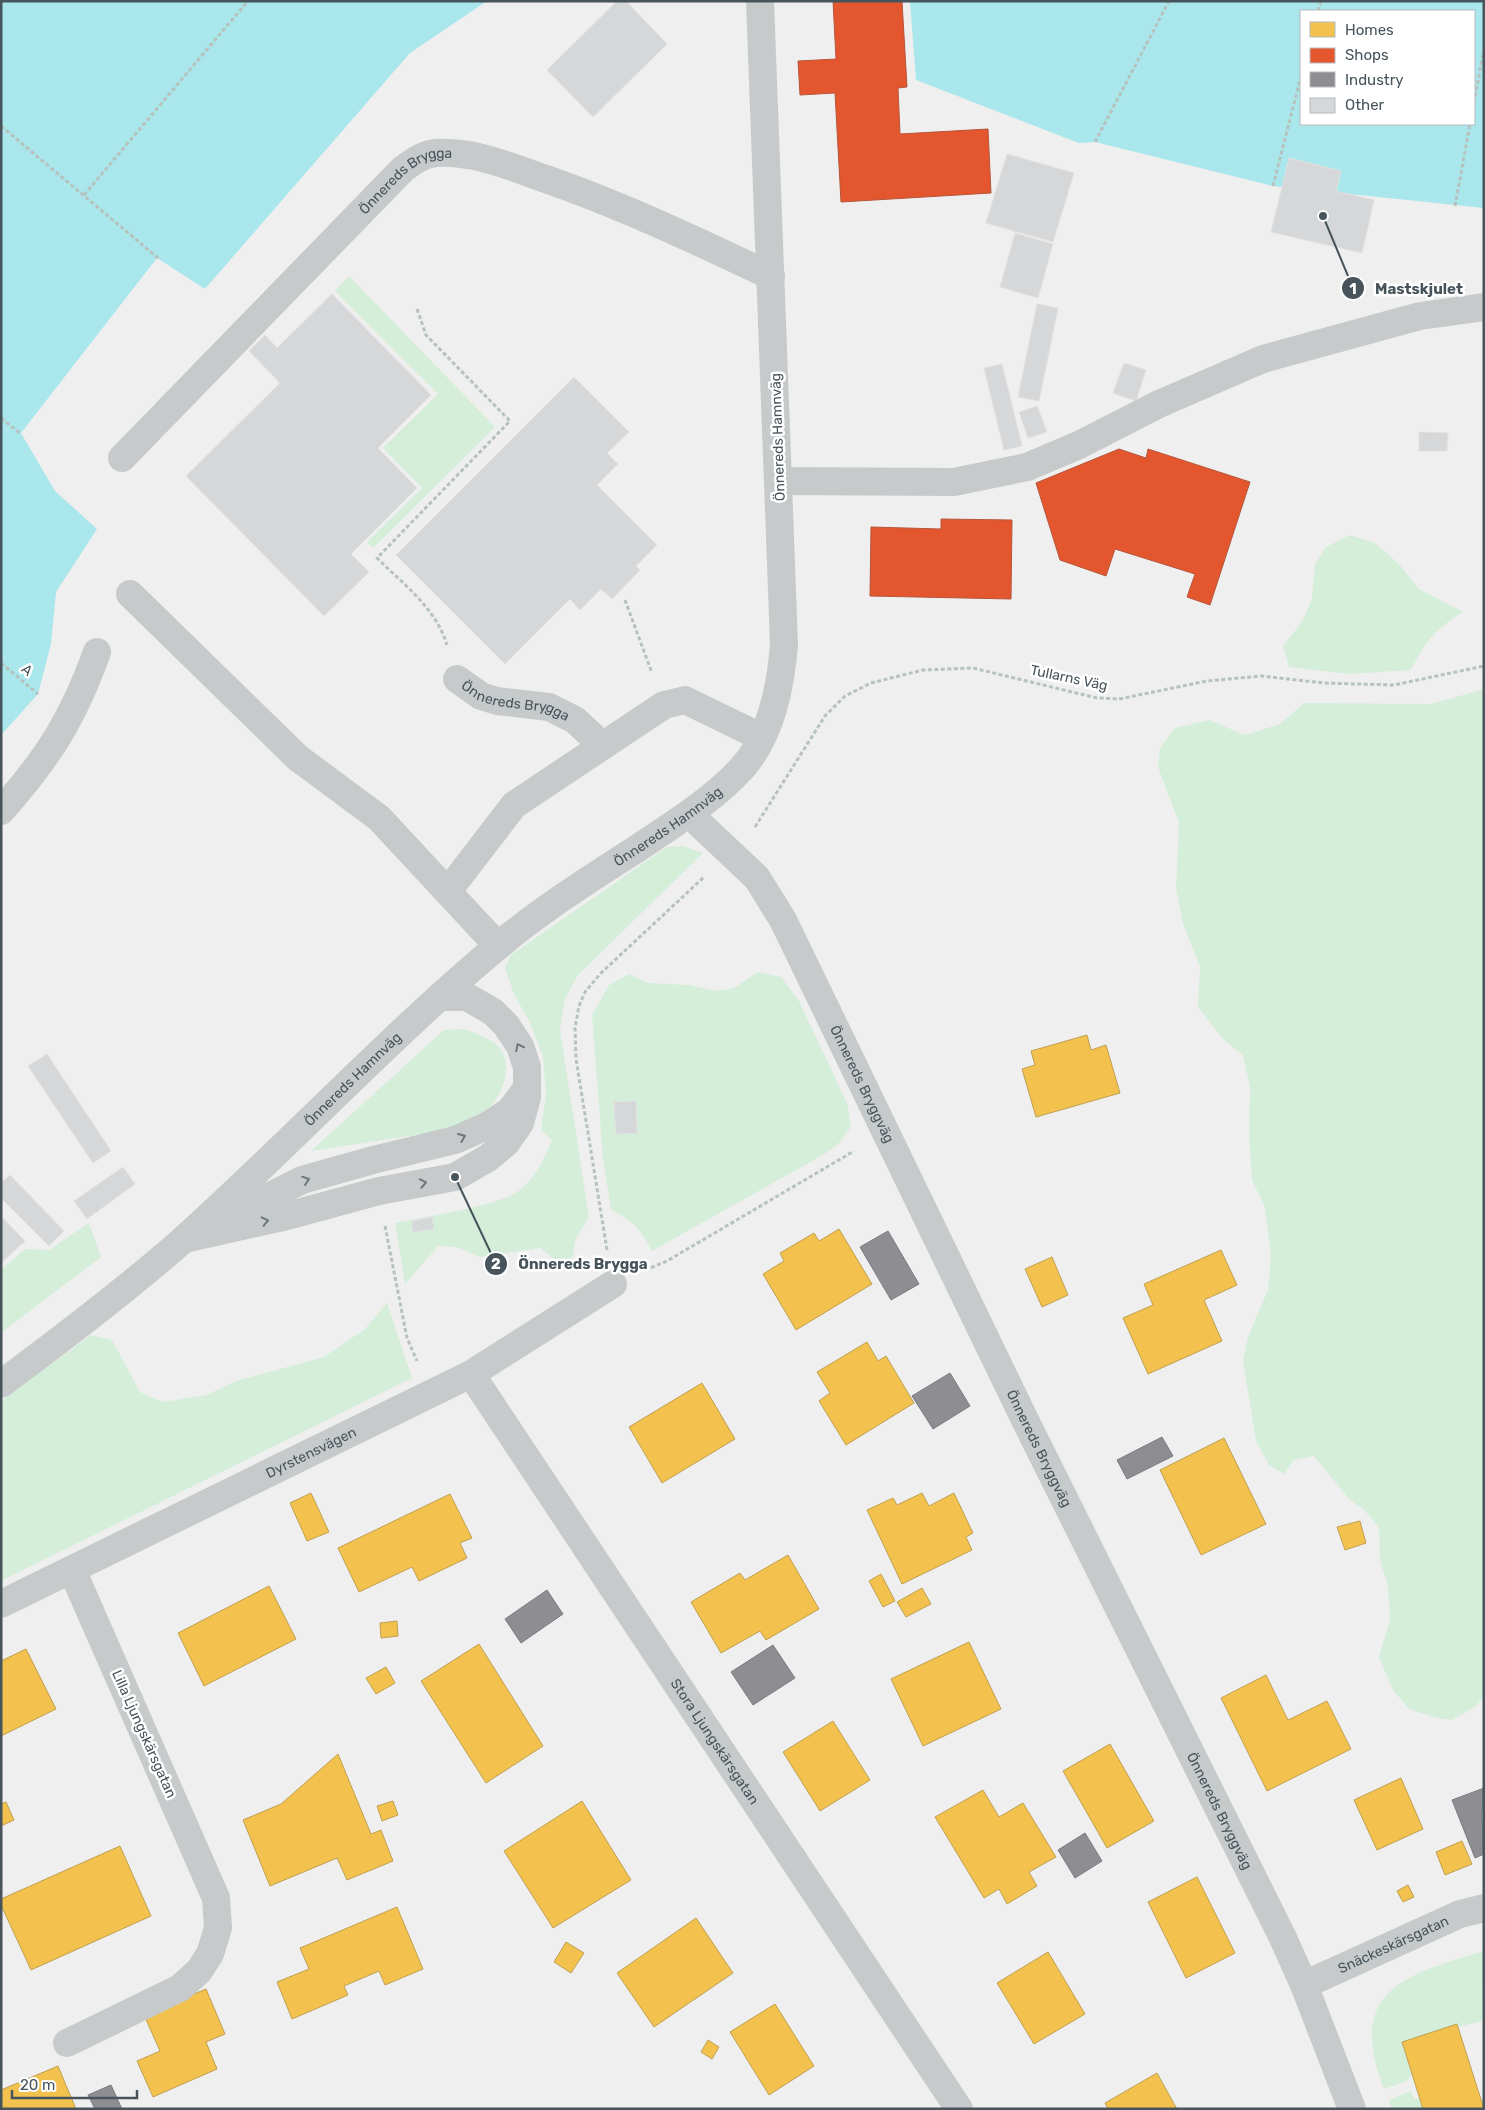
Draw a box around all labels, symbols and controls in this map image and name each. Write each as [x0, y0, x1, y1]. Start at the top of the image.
legend [1300, 10, 1475, 125]
text: Homes [1345, 21, 1394, 39]
text: Shops [1345, 46, 1389, 64]
text: Industry [1345, 71, 1404, 89]
text: Other [1345, 96, 1385, 114]
street label: Önnereds Brygga [355, 144, 453, 218]
callout: Mastskjulet [1340, 273, 1473, 303]
text: 1 [1349, 280, 1357, 298]
text: Mastskjulet [1375, 280, 1463, 298]
street label: Önnereds Hamnväg [767, 373, 789, 501]
street label: A [18, 660, 37, 680]
street label: Tullarns Väg [1029, 662, 1109, 694]
street label: Önnereds Brygga [458, 676, 572, 724]
street label: Önnereds Hamnväg [610, 783, 726, 870]
street label: Önnereds Bryggväg [827, 1022, 898, 1146]
street label: Önnereds Hamnväg [300, 1028, 405, 1130]
one-way arrow [515, 1043, 525, 1052]
one-way arrow [457, 1133, 466, 1144]
one-way arrow [301, 1176, 310, 1186]
one-way arrow [418, 1178, 427, 1189]
one-way arrow [261, 1216, 269, 1227]
callout: Önnereds Brygga [483, 1249, 658, 1279]
text: 2 [491, 1255, 501, 1273]
text: Önnereds Brygga [518, 1255, 648, 1273]
street label: Önnereds Bryggväg [1003, 1387, 1075, 1510]
street label: Dyrstensvägen [263, 1423, 359, 1482]
street label: Lilla Ljungskärsgatan [108, 1667, 180, 1801]
street label: Stora Ljungskärsgatan [667, 1675, 763, 1808]
street label: Önnereds Bryggväg [1183, 1750, 1256, 1872]
street label: Snäckeskärsgatan [1335, 1912, 1451, 1977]
scale bar [12, 2068, 138, 2100]
text: 20 m [20, 2076, 55, 2094]

